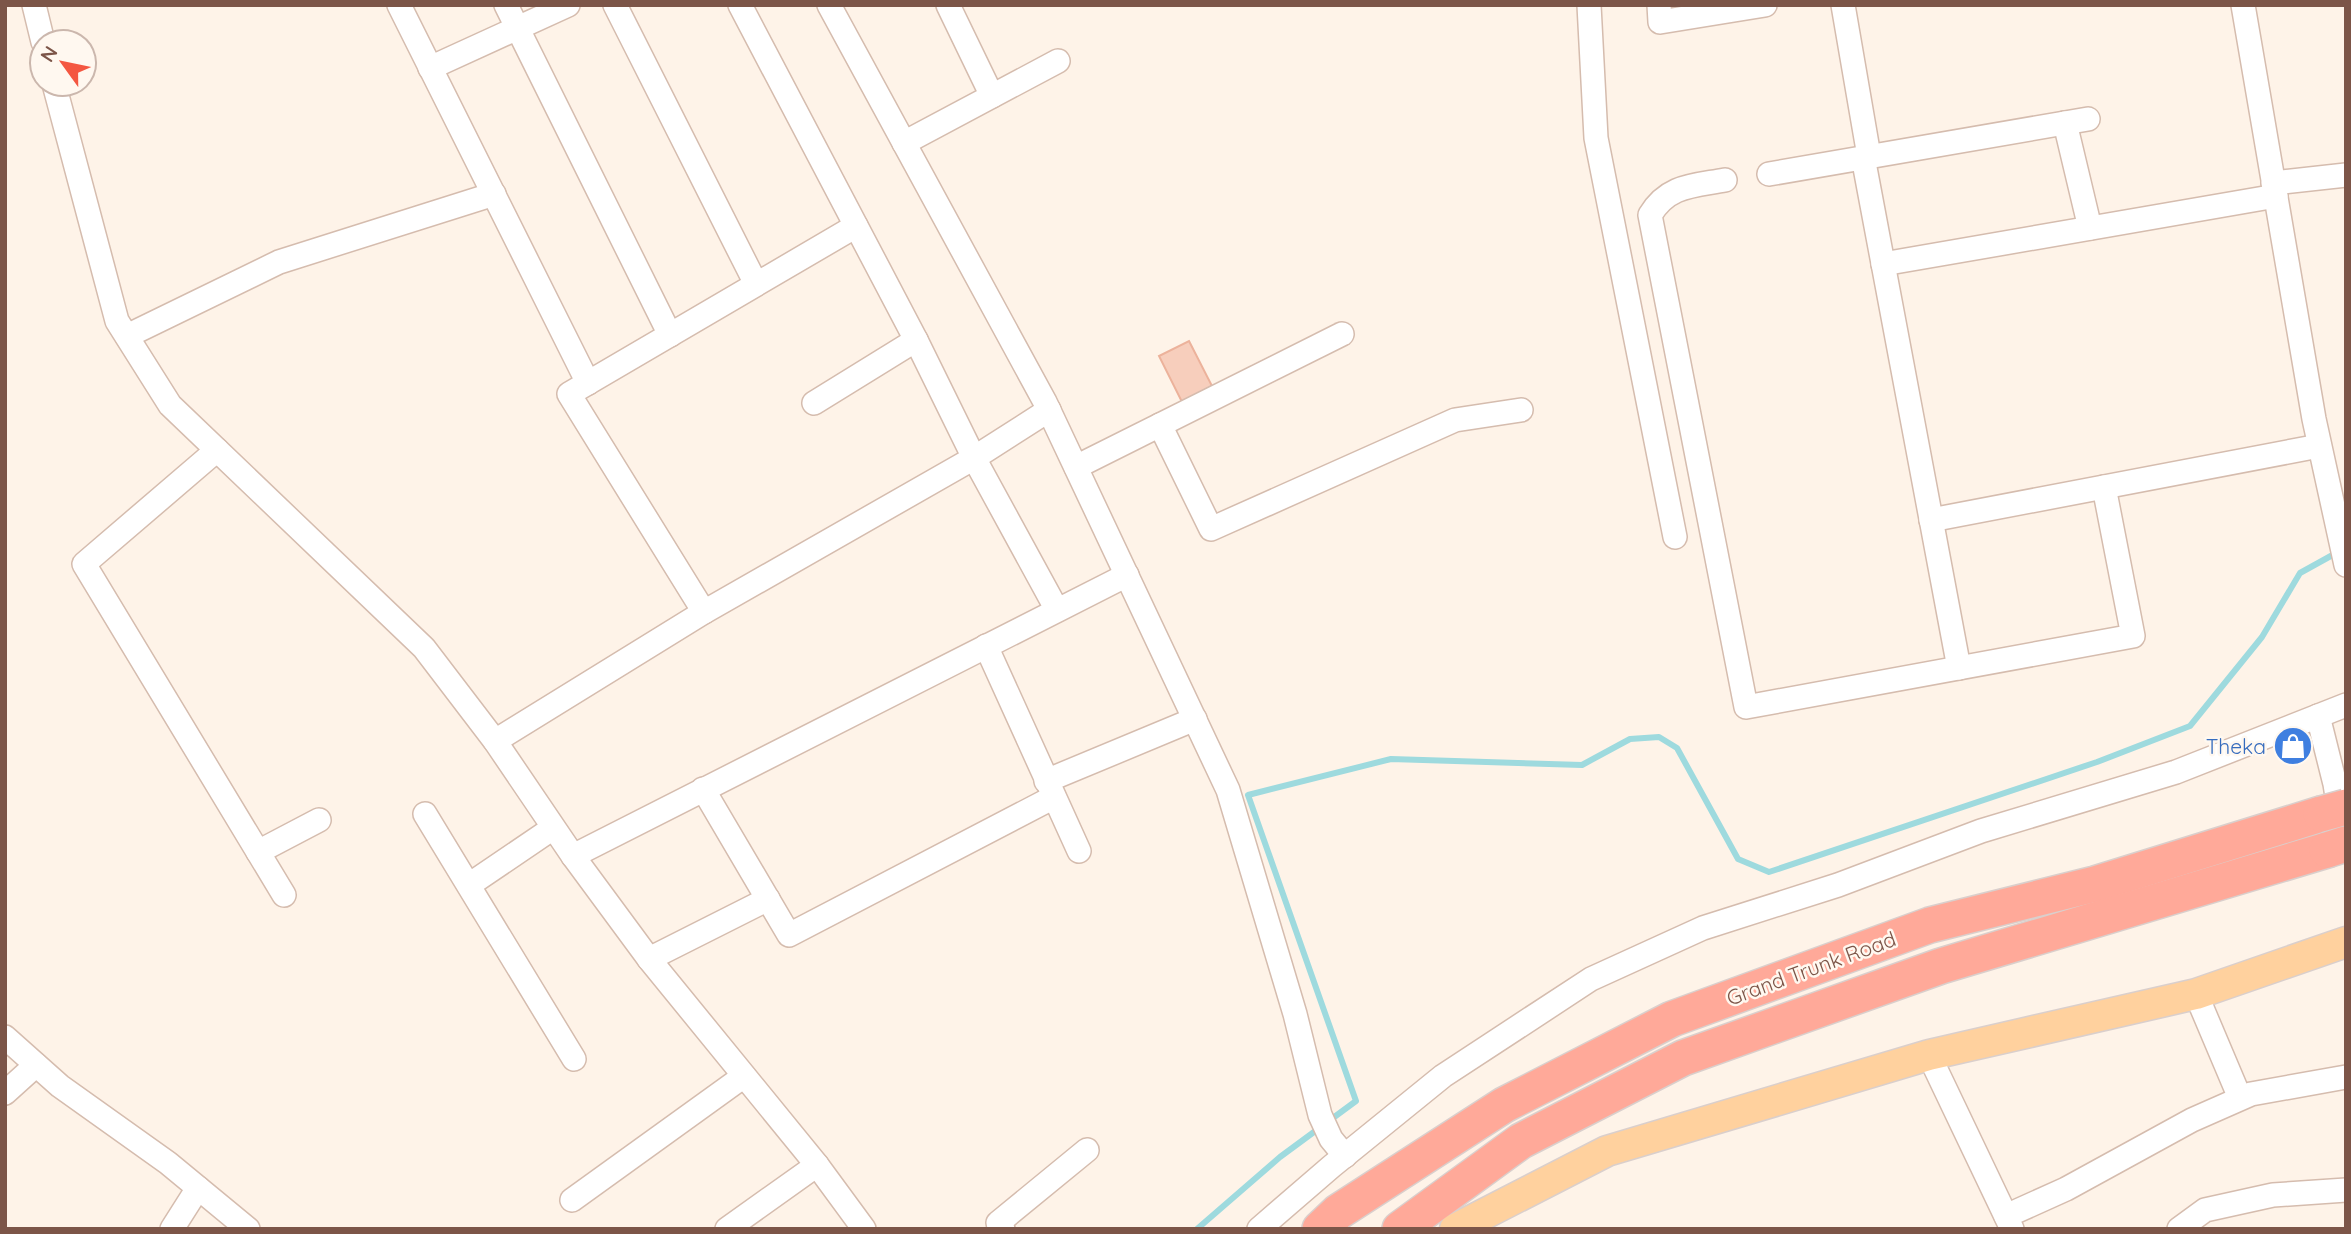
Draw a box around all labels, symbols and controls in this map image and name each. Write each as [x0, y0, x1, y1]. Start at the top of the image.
north arrow [28, 28, 98, 98]
text: N [35, 41, 63, 66]
shop icon: Theka [2272, 725, 2314, 767]
place label: Theka [2206, 733, 2266, 759]
street label: Grand Trunk Road [1723, 925, 1899, 1011]

